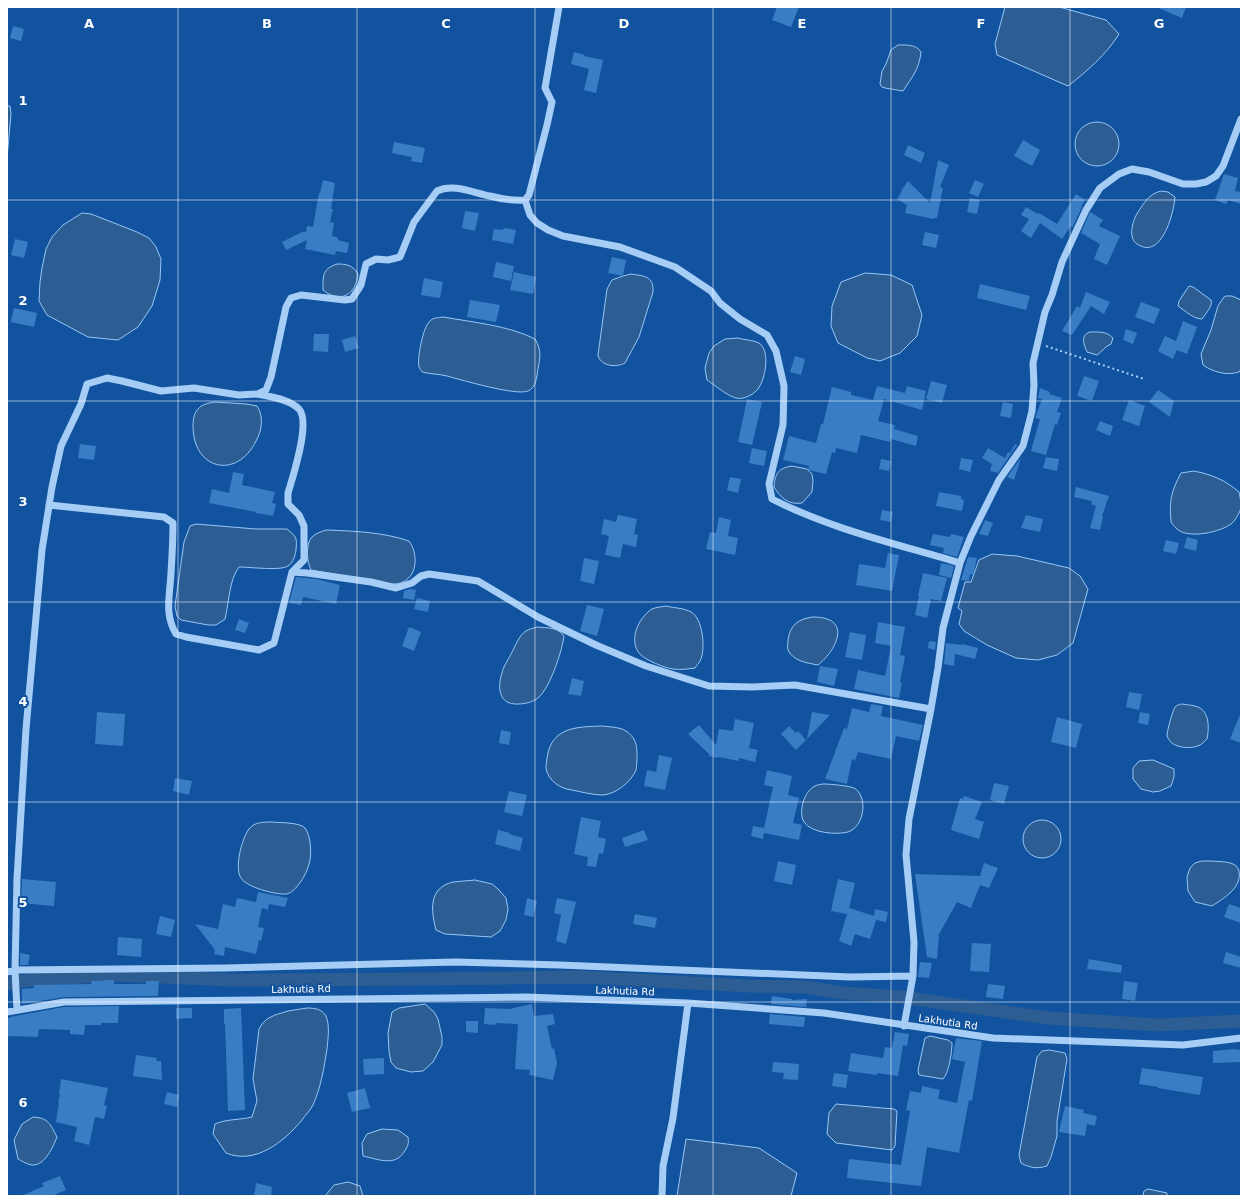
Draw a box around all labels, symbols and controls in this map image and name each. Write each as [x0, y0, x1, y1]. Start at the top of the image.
text: A [84, 16, 94, 31]
text: B [262, 16, 272, 31]
text: C [441, 16, 451, 31]
text: D [619, 16, 630, 31]
text: E [798, 16, 806, 31]
text: F [977, 16, 985, 31]
text: G [1154, 16, 1164, 31]
text: 1 [18, 93, 28, 108]
text: 2 [18, 293, 28, 308]
text: 3 [18, 494, 28, 509]
text: 4 [18, 694, 28, 709]
text: 5 [18, 895, 28, 910]
street label: Lakhutia Rd [271, 983, 331, 995]
street label: Lakhutia Rd [595, 984, 655, 998]
street label: Lakhutia Rd [918, 1012, 978, 1032]
text: 6 [18, 1095, 28, 1110]

